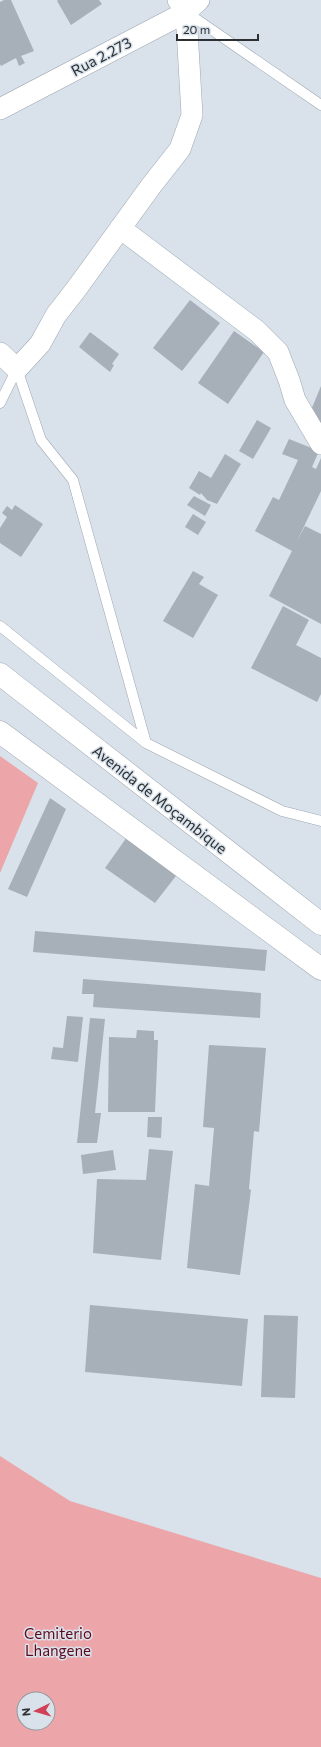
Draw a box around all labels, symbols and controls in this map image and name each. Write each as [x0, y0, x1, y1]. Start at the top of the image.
scale bar [177, 16, 258, 42]
text: 20 m [183, 22, 210, 36]
street label: Rua 2.273 [68, 33, 134, 79]
street label: Avenida de Moçambique [89, 741, 231, 857]
park label: Cemiterio Lhangene [24, 1624, 92, 1659]
north arrow [16, 1691, 56, 1731]
text: N [19, 1707, 32, 1717]

